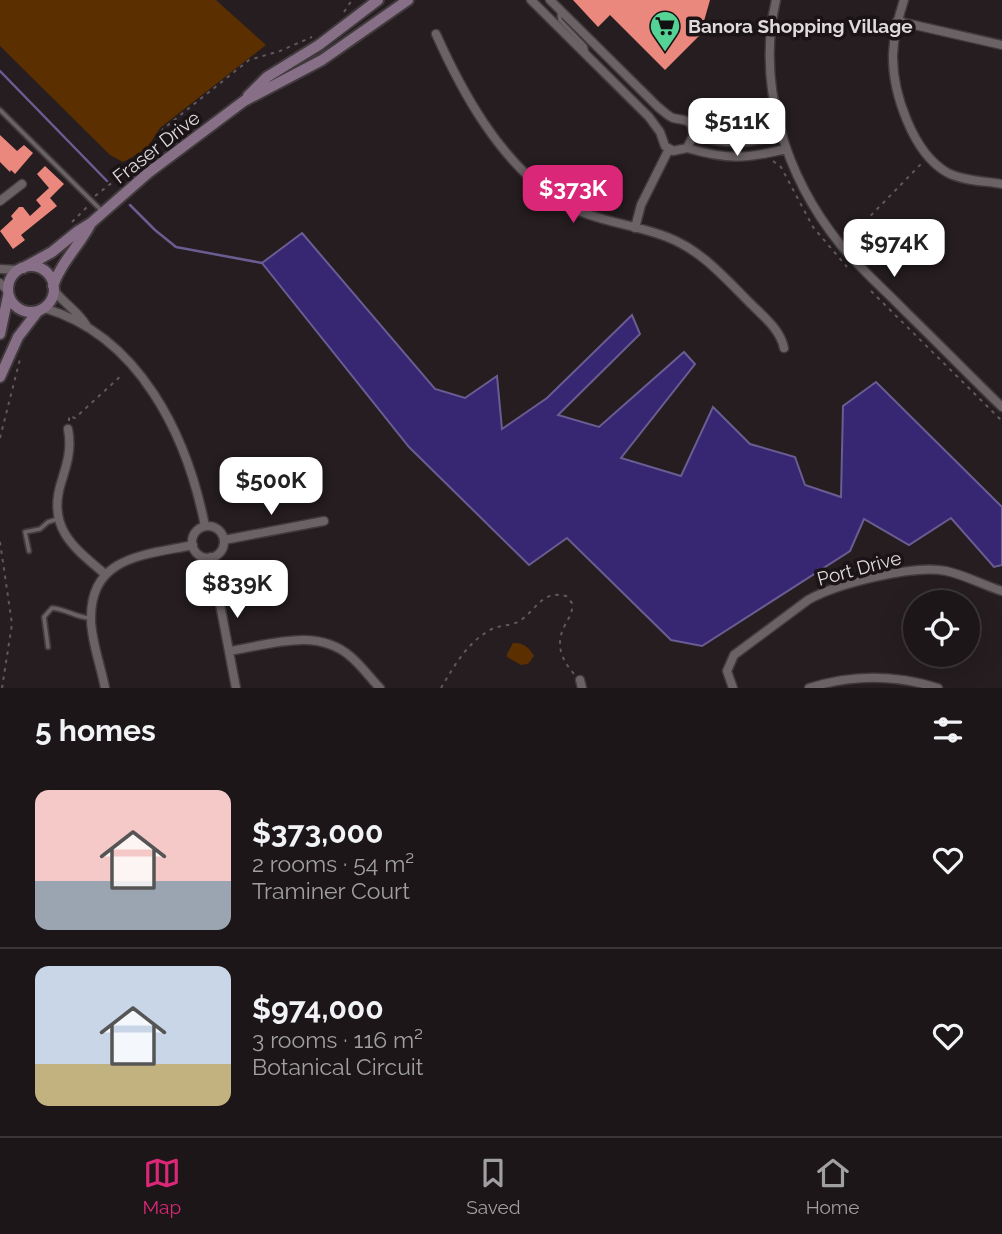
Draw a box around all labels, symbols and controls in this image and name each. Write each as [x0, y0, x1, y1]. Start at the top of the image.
supermarket icon: Banora Shopping Village [648, 9, 682, 53]
place label: Banora Shopping Village [688, 15, 913, 37]
pin: $511K [688, 99, 786, 158]
street label: Fraser Drive [108, 106, 204, 188]
text: $511K [704, 107, 770, 134]
pin: $373K [524, 166, 622, 225]
text: $373K [539, 174, 607, 201]
pin: $974K [845, 219, 943, 279]
text: $974K [860, 228, 928, 255]
pin: $500K [222, 458, 320, 517]
text: $500K [236, 466, 306, 493]
street label: Port Drive [815, 546, 903, 590]
pin: $839K [188, 560, 286, 620]
text: $839K [202, 569, 272, 596]
map controls [903, 590, 980, 667]
button: locate [903, 590, 980, 667]
icon: filters [929, 711, 967, 749]
text: 5 homes [35, 713, 156, 748]
text: $373,000 [252, 815, 383, 850]
icon: home [91, 818, 175, 902]
icon: heart [929, 841, 967, 879]
text: 2 rooms · 54 m² [252, 850, 414, 877]
text: Traminer Court [252, 877, 410, 904]
text: $974,000 [252, 991, 384, 1026]
icon: home [91, 994, 175, 1078]
icon: heart [929, 1017, 967, 1055]
text: 3 rooms · 116 m² [252, 1026, 423, 1053]
text: Botanical Circuit [252, 1053, 424, 1080]
tab: Map [143, 1154, 181, 1218]
tab: Saved [466, 1154, 521, 1218]
tab: Home [806, 1154, 859, 1218]

